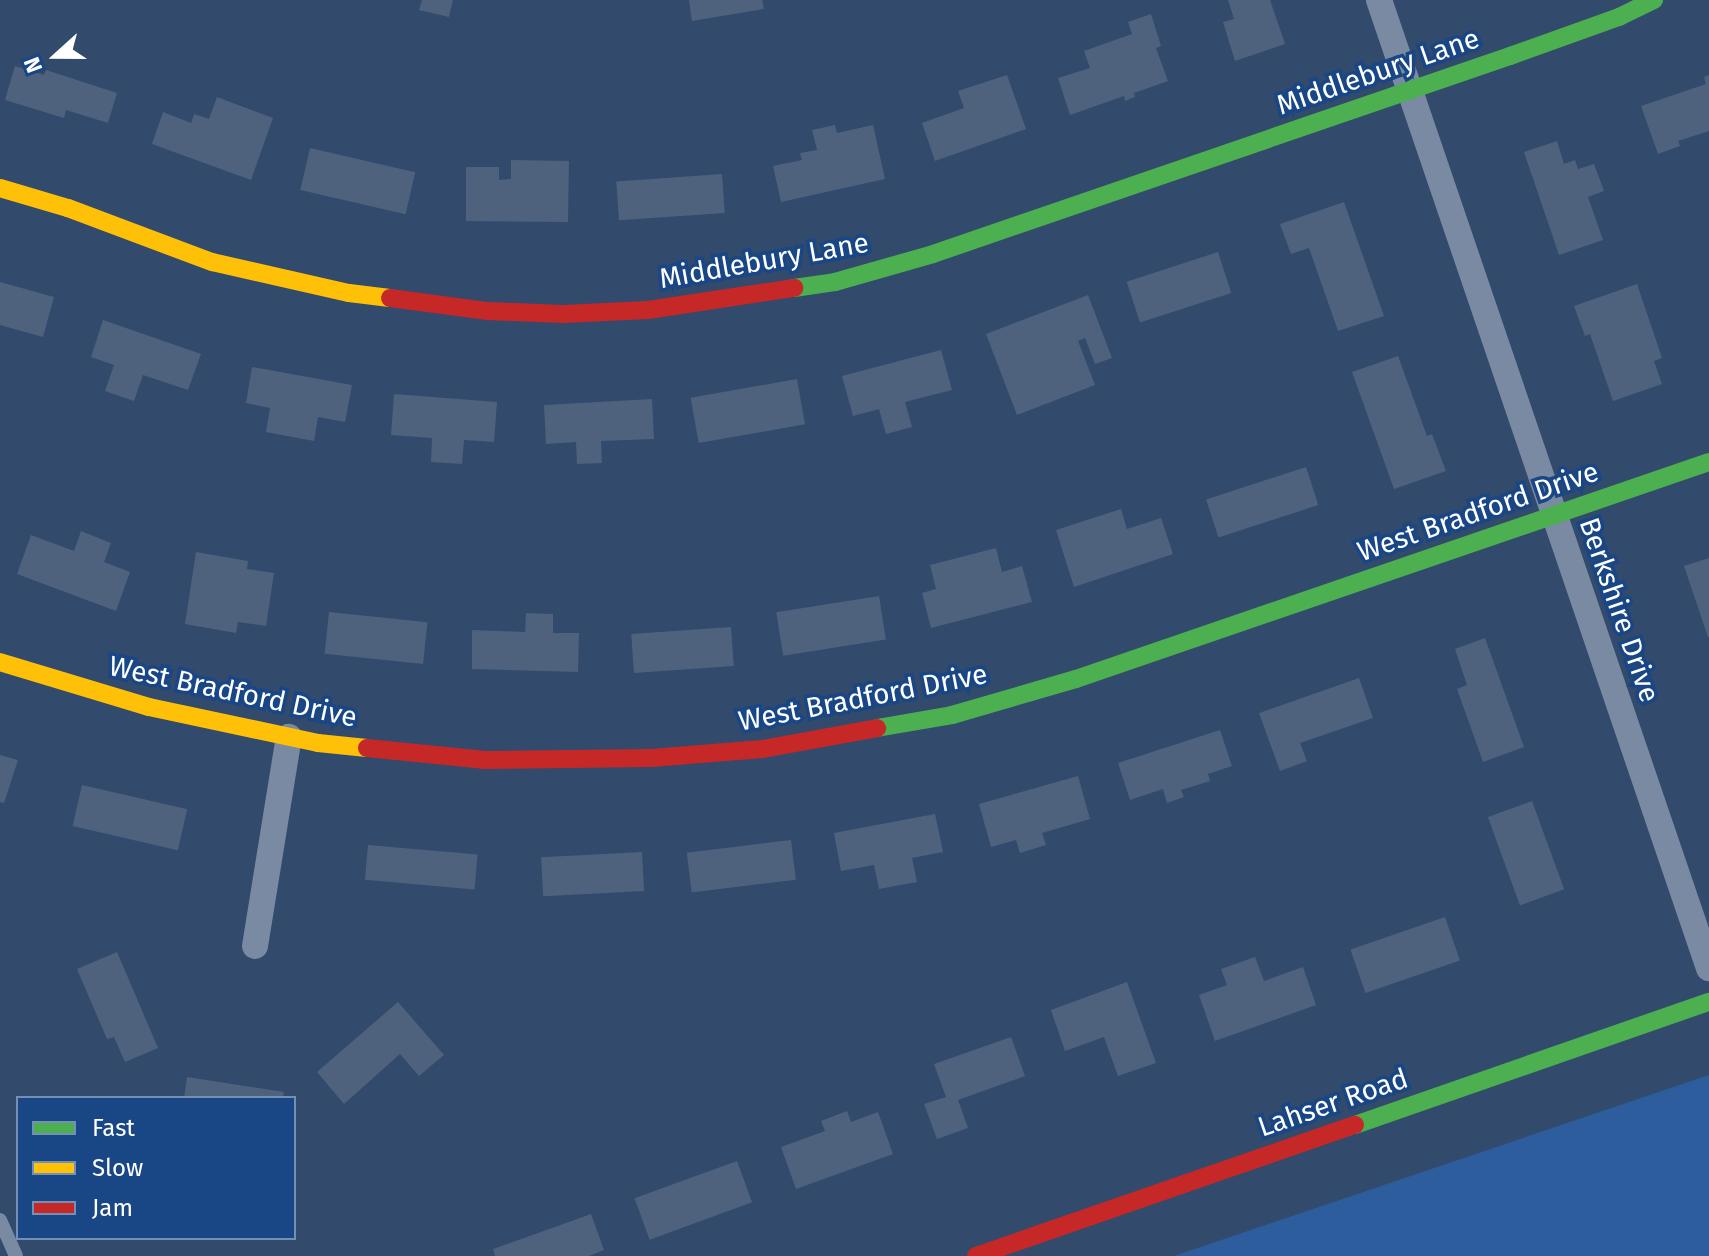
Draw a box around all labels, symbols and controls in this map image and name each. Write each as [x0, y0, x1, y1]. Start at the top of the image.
north arrow [16, 16, 96, 96]
street label: Middlebury Lane [1272, 22, 1484, 122]
text: N [18, 53, 48, 76]
street label: Middlebury Lane [657, 226, 871, 296]
street label: West Bradford Drive [1353, 455, 1603, 569]
street label: Berkshire Drive [1572, 513, 1666, 707]
street label: West Bradford Drive [106, 649, 360, 735]
street label: West Bradford Drive [736, 657, 990, 739]
street label: Lahser Road [1254, 1062, 1412, 1144]
legend [16, 1096, 296, 1240]
text: Fast [92, 1114, 135, 1142]
text: Slow [92, 1154, 143, 1182]
text: Jam [92, 1194, 133, 1222]

